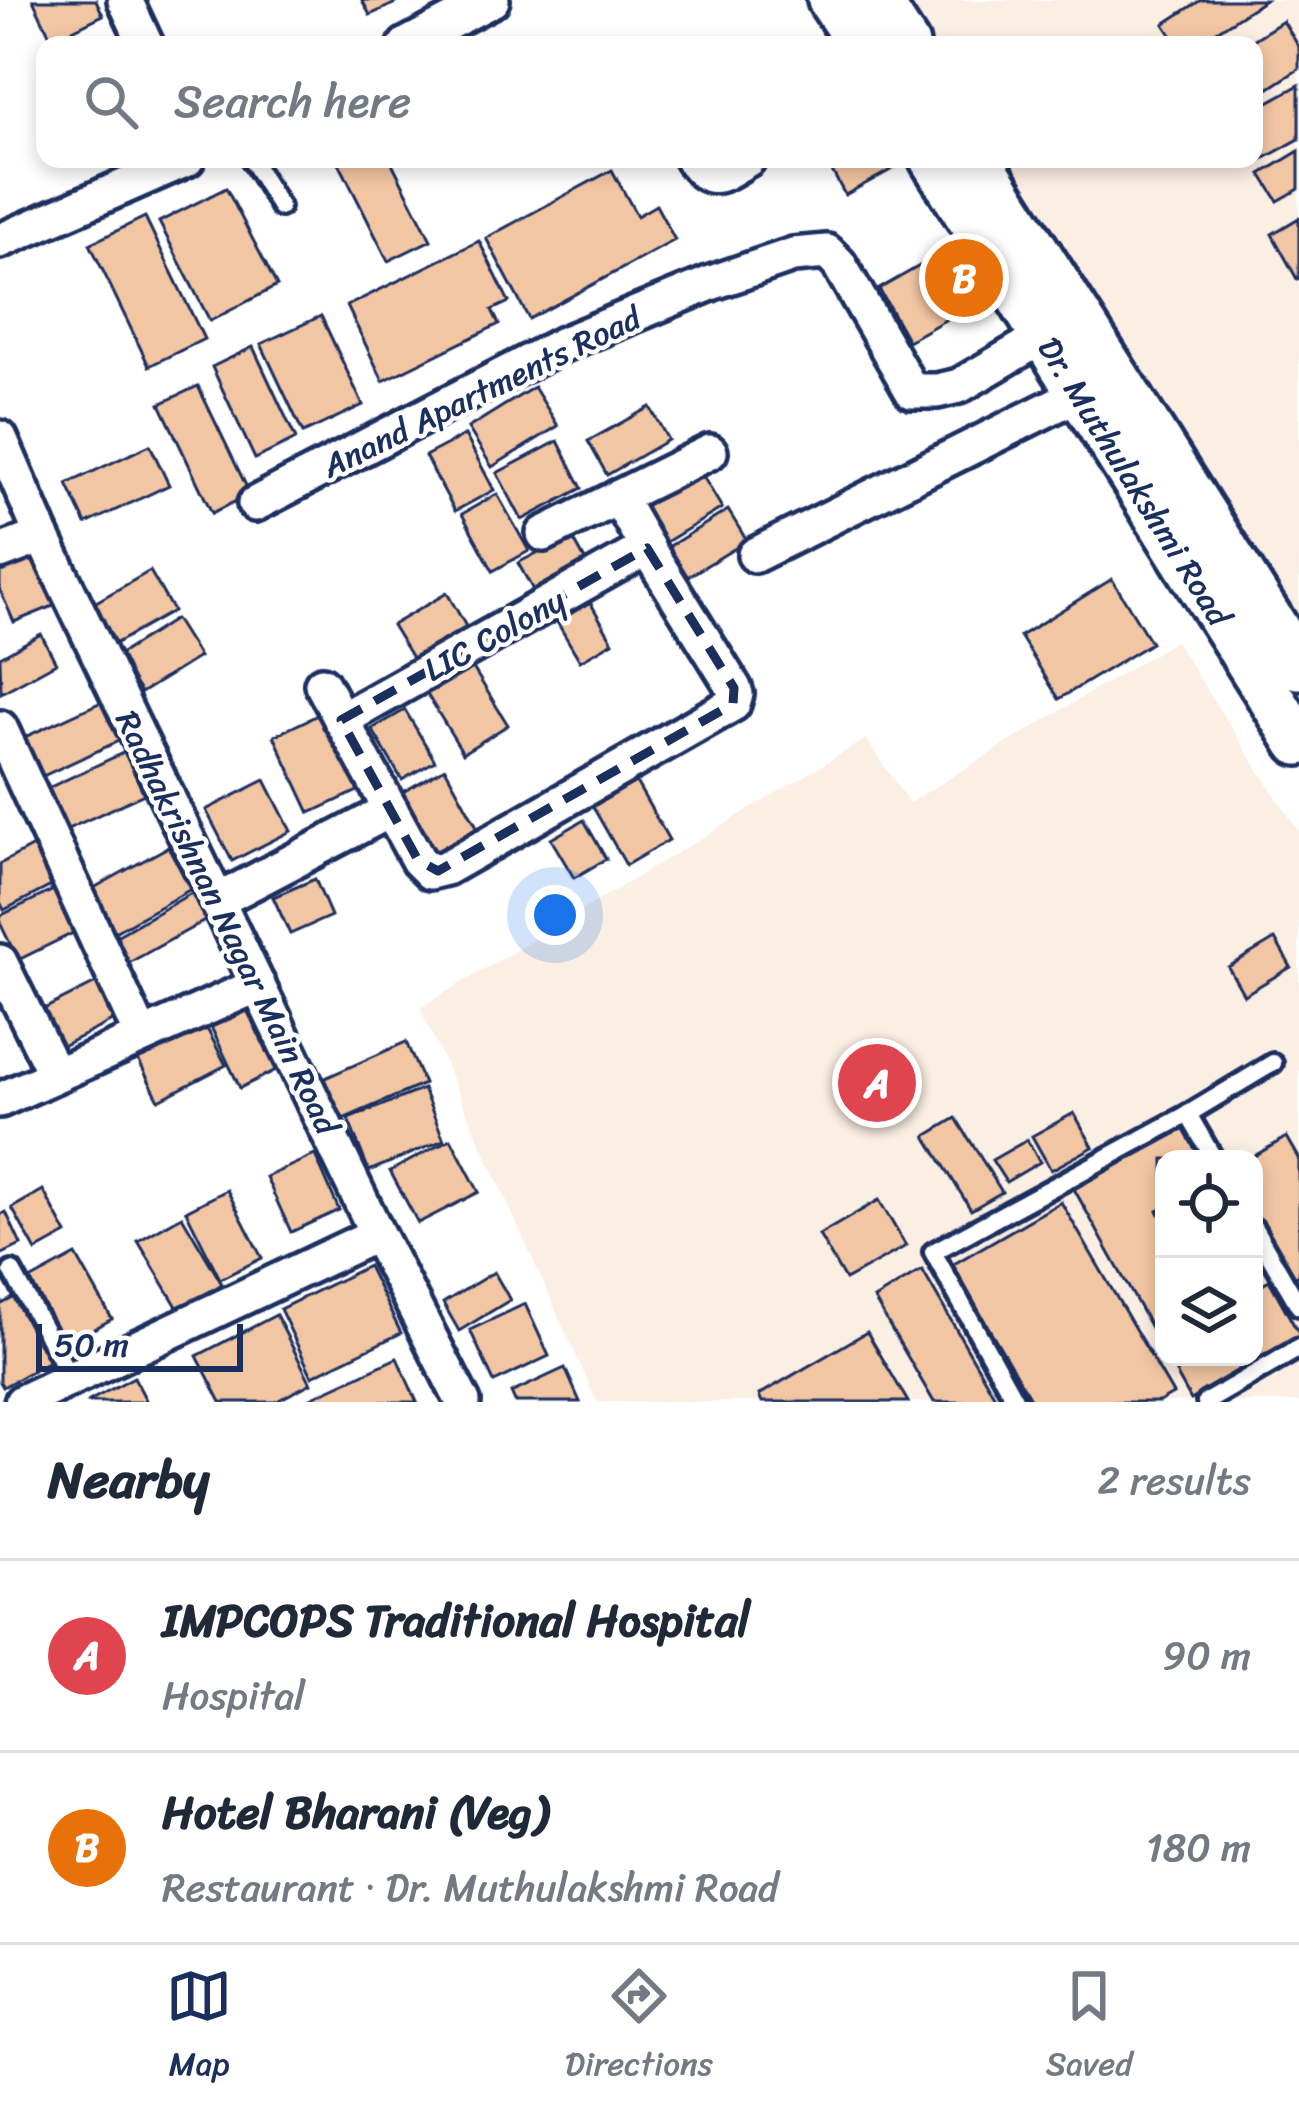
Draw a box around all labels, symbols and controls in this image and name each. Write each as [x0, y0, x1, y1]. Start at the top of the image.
search box [36, 36, 1263, 168]
text: Search here [174, 62, 411, 142]
icon: search [78, 69, 144, 135]
pin: B [925, 233, 1003, 323]
street label: Anand Apartments Road [311, 288, 653, 495]
street label: Dr. Muthulakshmi Road [1021, 325, 1248, 640]
street label: LIC Colony [413, 572, 576, 698]
street label: Radhakrishnan Nagar Main Road [99, 700, 356, 1147]
your location [525, 885, 585, 945]
pin: A [838, 1038, 916, 1128]
map controls [1155, 1150, 1263, 1366]
button: locate [1155, 1150, 1263, 1258]
button: layers [1155, 1258, 1263, 1366]
text: 50 m [54, 1316, 129, 1374]
scale bar [36, 1318, 243, 1371]
text: Nearby [48, 1435, 209, 1525]
text: 2 results [1097, 1446, 1251, 1515]
text: IMPCOPS Traditional Hospital [162, 1581, 750, 1661]
text: A [74, 1621, 100, 1690]
text: 90 m [1162, 1621, 1251, 1690]
text: Hospital [162, 1661, 305, 1730]
text: Hotel Bharani (Veg) [162, 1773, 548, 1853]
text: B [75, 1813, 99, 1882]
text: 180 m [1146, 1813, 1251, 1882]
text: Restaurant · Dr. Muthulakshmi Road [162, 1853, 779, 1922]
tab: Map [166, 1963, 232, 2093]
tab: Directions [565, 1963, 713, 2093]
tab: Saved [1046, 1963, 1133, 2093]

